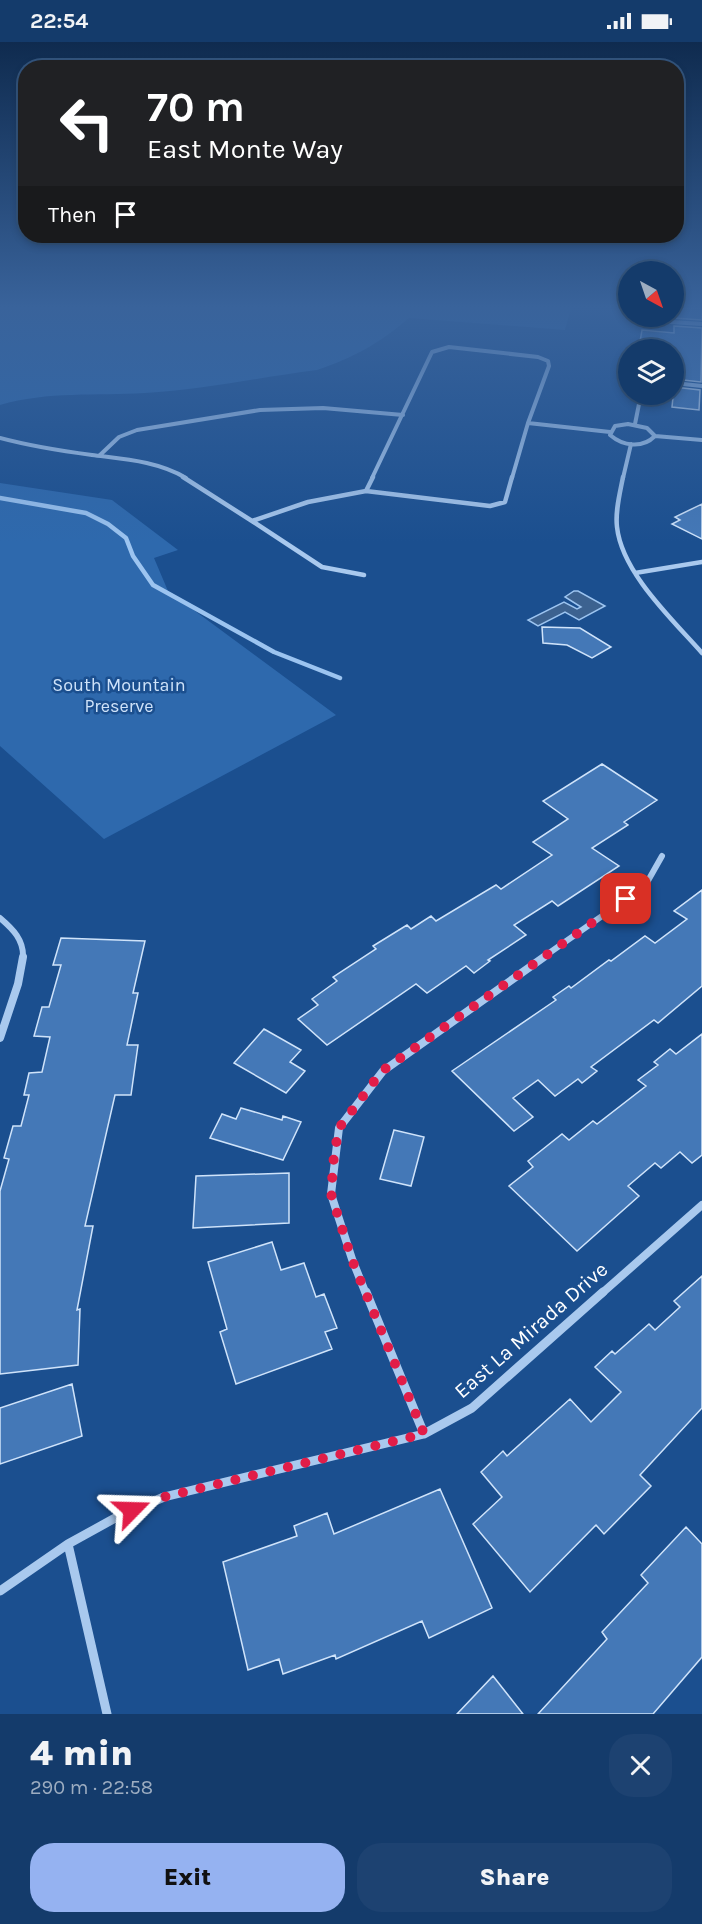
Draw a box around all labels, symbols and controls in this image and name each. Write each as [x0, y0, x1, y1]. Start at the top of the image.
text: 22:54 [30, 8, 88, 34]
text: 70 m [147, 82, 245, 132]
icon: left [48, 84, 126, 162]
text: East Monte Way [147, 133, 343, 165]
icon: arrive [109, 198, 142, 231]
text: Then [48, 202, 97, 228]
north arrow [618, 261, 684, 327]
map controls [618, 261, 684, 405]
button: layers [618, 339, 684, 405]
park label: South Mountain Preserve [52, 674, 186, 717]
pin [600, 873, 651, 924]
icon: arrive [609, 882, 642, 915]
street label: East La Mirada Drive [450, 1257, 612, 1403]
position arrow [100, 1478, 164, 1542]
text: 4 min [30, 1732, 133, 1774]
button: close [609, 1734, 672, 1797]
text: 290 m · 22:58 [30, 1776, 153, 1799]
button: Exit [30, 1843, 345, 1912]
button: Share [357, 1843, 672, 1912]

